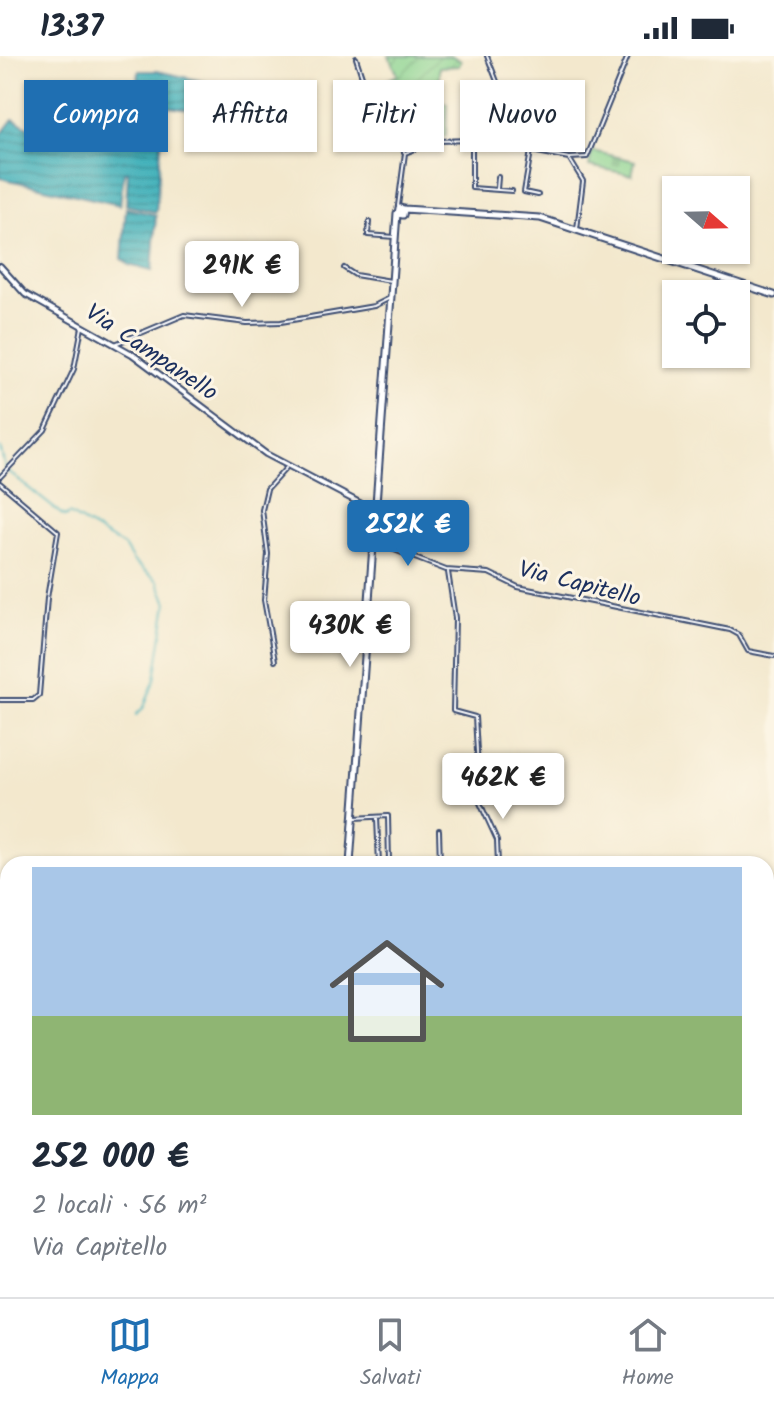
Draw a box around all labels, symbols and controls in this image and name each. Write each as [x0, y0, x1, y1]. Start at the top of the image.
text: 13:37 [40, 4, 103, 52]
chip: Compra [24, 80, 168, 152]
chip: Affitta [184, 80, 317, 152]
chip: Filtri [333, 80, 444, 152]
chip: Nuovo [460, 80, 585, 152]
north arrow [662, 176, 750, 264]
map controls [662, 176, 750, 368]
pin: 291K € [177, 241, 307, 309]
text: 291K € [203, 246, 281, 288]
button: locate [662, 280, 750, 368]
street label: Via Campanello [77, 294, 226, 412]
pin: 252K € [343, 500, 473, 568]
text: 252K € [365, 505, 451, 547]
street label: Via Capitello [514, 550, 645, 619]
pin: 430K € [285, 601, 415, 669]
text: 430K € [308, 606, 392, 648]
pin: 462K € [438, 753, 568, 821]
text: 462K € [460, 758, 546, 800]
icon: home [315, 919, 459, 1063]
text: 252 000 € [32, 1131, 189, 1185]
text: 2 locali · 56 m² [32, 1185, 207, 1227]
text: Via Capitello [32, 1227, 167, 1269]
tab: Mappa [100, 1313, 159, 1396]
tab: Salvati [360, 1313, 421, 1396]
tab: Home [622, 1313, 674, 1396]

